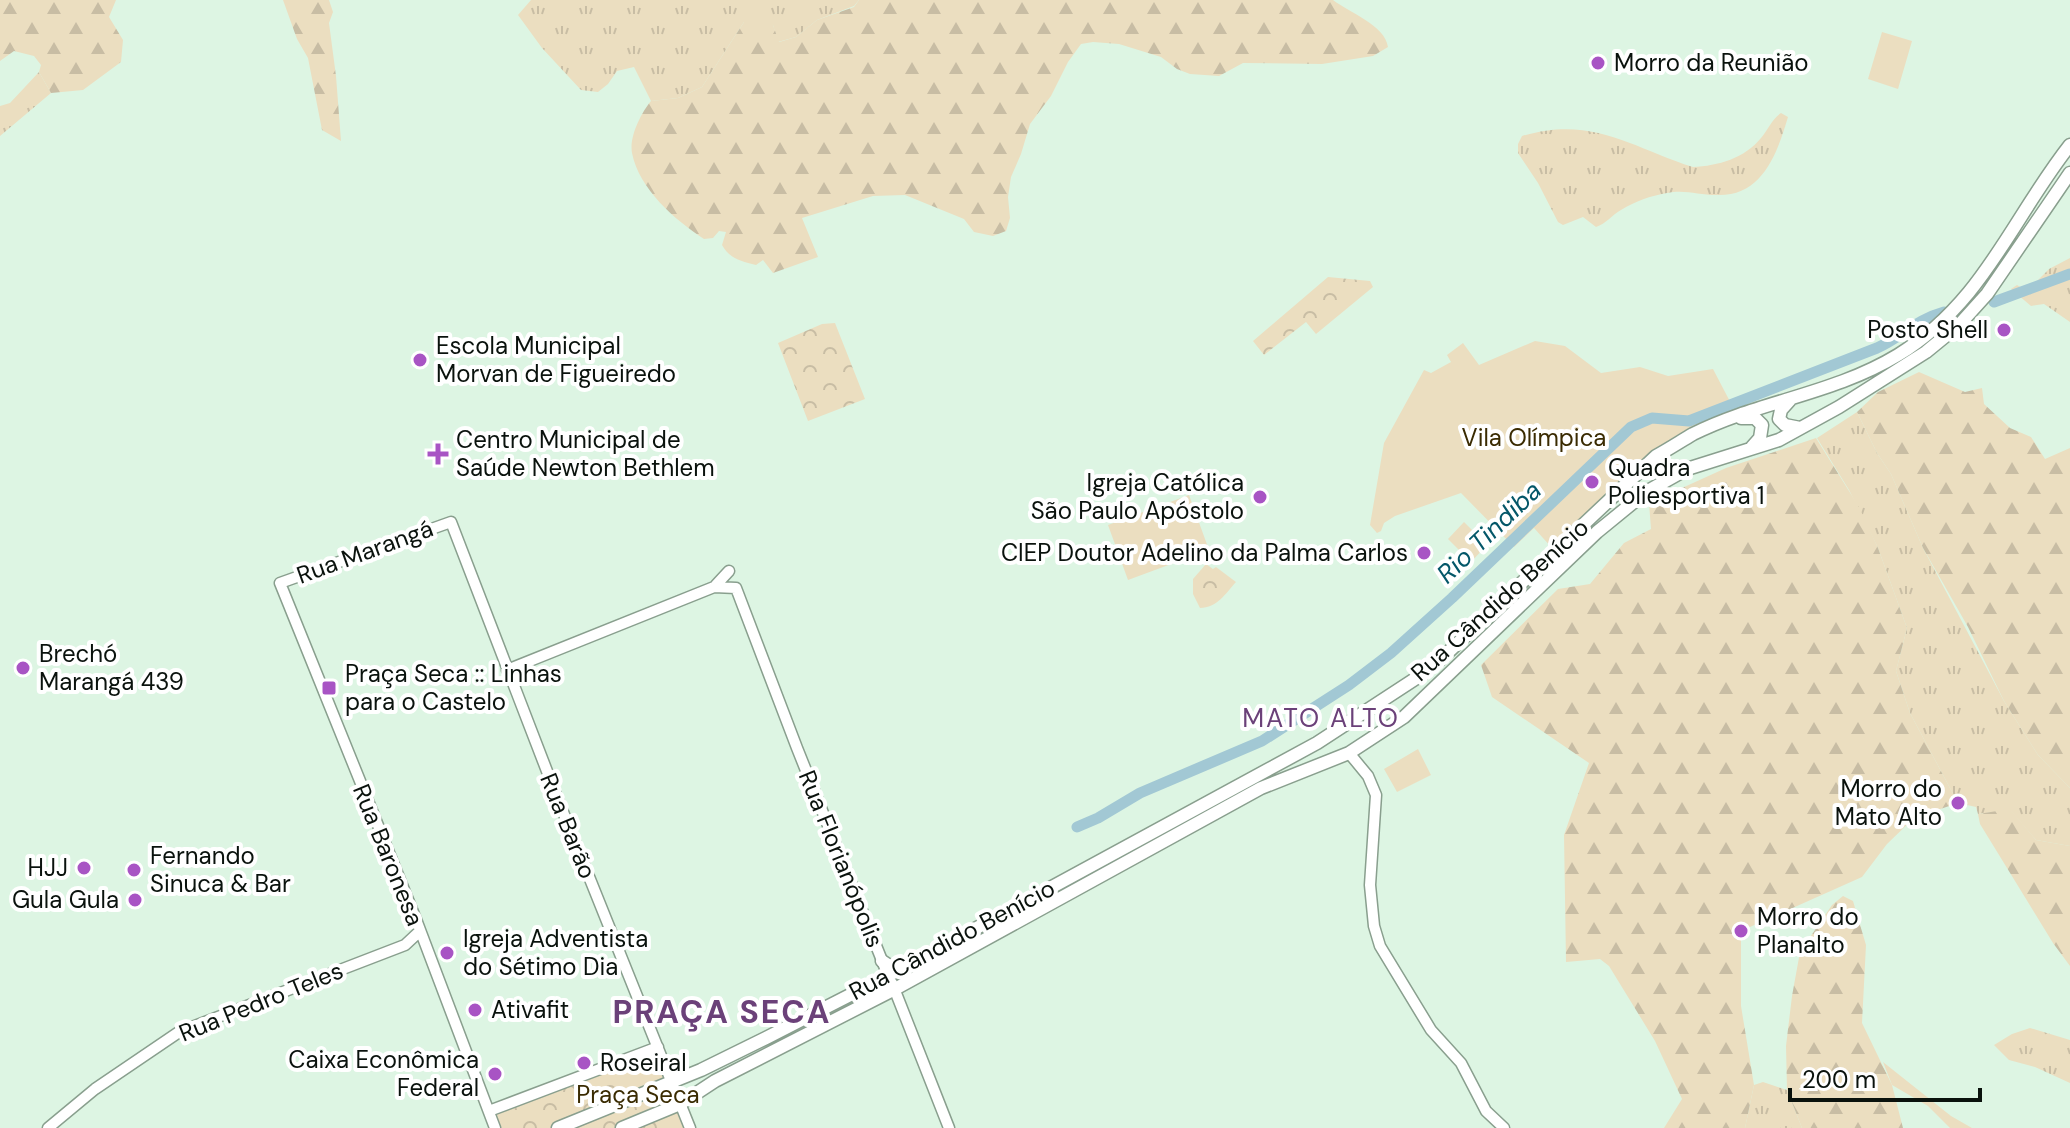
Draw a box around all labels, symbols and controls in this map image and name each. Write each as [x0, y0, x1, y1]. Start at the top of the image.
place label: Morro da Reunião [1614, 47, 1809, 78]
marker: Morro da Reunião [1589, 54, 1607, 72]
place label: Posto Shell [1867, 314, 1988, 345]
marker: Posto Shell [1995, 321, 2013, 339]
place label: Escola Municipal Morvan de Figueiredo [436, 330, 676, 389]
marker: Escola Municipal Morvan de Figueiredo [411, 351, 429, 369]
park label: Vila Olímpica [1462, 422, 1606, 453]
place label: Centro Municipal de Saúde Newton Bethlem [456, 424, 715, 483]
marker: Centro Municipal de Saúde Newton Bethlem [427, 443, 449, 465]
place label: Quadra Poliesportiva 1 [1608, 452, 1765, 511]
place label: Igreja Católica São Paulo Apóstolo [1031, 467, 1244, 526]
marker: Quadra Poliesportiva 1 [1583, 473, 1601, 491]
water label: Rio Tindiba [1429, 474, 1549, 590]
marker: Igreja Católica São Paulo Apóstolo [1251, 488, 1269, 506]
street label: Rua Cândido Benício [1404, 512, 1595, 688]
street label: Rua Marangá [292, 513, 437, 591]
place label: CIEP Doutor Adelino da Palma Carlos [1001, 537, 1408, 568]
marker: CIEP Doutor Adelino da Palma Carlos [1415, 544, 1433, 562]
place label: Brechó Marangá 439 [39, 638, 184, 697]
place label: Praça Seca :: Linhas para o Castelo [345, 658, 562, 717]
marker: Brechó Marangá 439 [14, 659, 32, 677]
marker: Praça Seca :: Linhas para o Castelo [320, 679, 338, 697]
district label: MATO ALTO [1242, 701, 1400, 735]
street label: Rua Florianópolis [792, 766, 891, 952]
street label: Rua Barão [533, 768, 604, 883]
place label: Morro do Mato Alto [1835, 773, 1942, 832]
street label: Rua Baronesa [346, 779, 431, 930]
marker: Morro do Mato Alto [1949, 794, 1967, 812]
place label: Fernando Sinuca & Bar [150, 840, 291, 899]
place label: HJJ [28, 852, 68, 883]
marker: HJJ [75, 859, 93, 877]
marker: Fernando Sinuca & Bar [125, 861, 143, 879]
street label: Rua Cândido Benício [843, 872, 1060, 1007]
place label: Gula Gula [12, 884, 119, 915]
marker: Gula Gula [126, 891, 144, 909]
place label: Morro do Planalto [1757, 901, 1859, 960]
marker: Morro do Planalto [1732, 922, 1750, 940]
place label: Igreja Adventista do Sétimo Dia [463, 923, 648, 982]
marker: Igreja Adventista do Sétimo Dia [438, 944, 456, 962]
street label: Rua Pedro Teles [174, 955, 347, 1049]
district label: PRAÇA SECA [613, 991, 831, 1033]
place label: Ativafit [491, 994, 569, 1025]
marker: Ativafit [466, 1001, 484, 1019]
place label: Caixa Econômica Federal [288, 1044, 479, 1103]
place label: Roseiral [600, 1047, 687, 1078]
scale bar [1790, 1052, 1980, 1102]
marker: Roseiral [575, 1054, 593, 1072]
text: 200 m [1802, 1064, 1876, 1095]
marker: Caixa Econômica Federal [486, 1065, 504, 1083]
park label: Praça Seca [576, 1079, 700, 1110]

